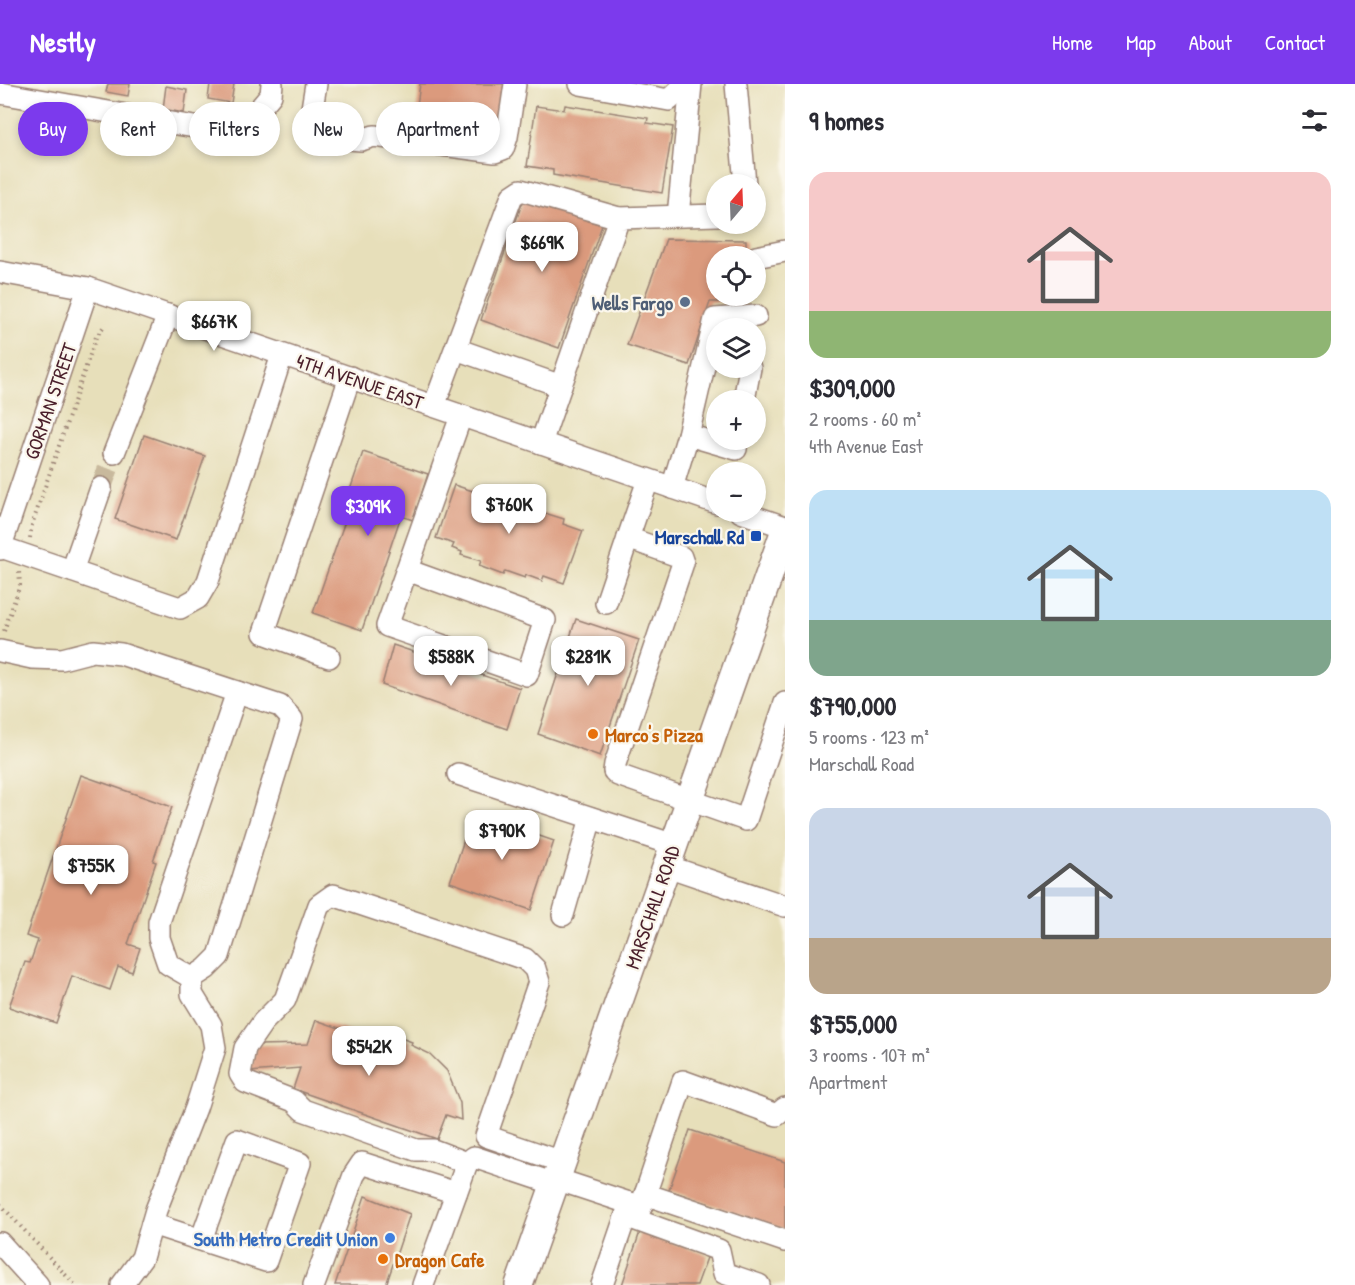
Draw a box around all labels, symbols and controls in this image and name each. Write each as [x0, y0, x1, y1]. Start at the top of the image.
text: Nestly [30, 23, 96, 61]
text: Home [1052, 28, 1093, 57]
text: Map [1126, 28, 1156, 57]
text: About [1189, 28, 1232, 57]
text: Contact [1265, 28, 1325, 57]
chip: Buy [18, 102, 88, 156]
chip: Rent [100, 102, 177, 156]
chip: Filters [189, 102, 280, 156]
chip: New [292, 102, 364, 156]
chip: Apartment [376, 102, 500, 156]
text: 9 homes [809, 103, 884, 138]
icon: filters [1298, 104, 1331, 137]
north arrow [706, 174, 766, 234]
map controls [706, 174, 766, 522]
icon: home [1016, 211, 1124, 319]
pin: $669K [500, 222, 584, 273]
text: $669K [520, 228, 564, 255]
button: locate [706, 246, 766, 306]
place label: Wells Fargo [592, 289, 673, 317]
marker: Wells Fargo [678, 295, 692, 309]
pin: $667K [172, 301, 256, 352]
text: $667K [191, 307, 237, 334]
button: layers [706, 318, 766, 378]
street label: GORMAN STREET [17, 339, 83, 463]
street label: 4TH AVENUE EAST [293, 347, 428, 416]
text: $309,000 [809, 370, 895, 405]
button: + [706, 390, 766, 450]
text: 2 rooms · 60 m² [809, 405, 921, 432]
text: 4th Avenue East [809, 432, 923, 459]
button: − [706, 462, 766, 522]
pin: $760K [467, 484, 551, 535]
pin: $309K [326, 486, 410, 537]
text: $760K [485, 490, 533, 517]
text: $309K [345, 492, 391, 519]
place label: Marschall Rd [655, 523, 744, 550]
marker: Marschall Rd [749, 529, 763, 543]
icon: home [1016, 529, 1124, 637]
pin: $588K [409, 636, 493, 687]
pin: $281K [546, 636, 630, 687]
text: $588K [428, 642, 474, 669]
text: $281K [565, 642, 611, 669]
text: $790,000 [809, 688, 896, 723]
place label: Marco's Pizza [605, 721, 703, 748]
text: 5 rooms · 123 m² [809, 723, 929, 750]
marker: Marco's Pizza [586, 727, 600, 741]
text: Marschall Road [809, 750, 914, 777]
pin: $790K [460, 810, 544, 861]
text: $790K [479, 816, 525, 843]
street label: MARSCHALL ROAD [618, 841, 686, 972]
pin: $755K [49, 845, 133, 896]
icon: home [1016, 847, 1124, 955]
text: $755K [67, 851, 115, 878]
text: $755,000 [809, 1006, 897, 1041]
pin: $542K [327, 1026, 411, 1077]
text: $542K [346, 1032, 392, 1059]
text: 3 rooms · 107 m² [809, 1041, 930, 1068]
text: Apartment [809, 1068, 887, 1095]
place label: South Metro Credit Union [194, 1225, 378, 1252]
marker: South Metro Credit Union [383, 1231, 397, 1245]
place label: Dragon Cafe [395, 1246, 485, 1274]
marker: Dragon Cafe [376, 1252, 390, 1266]

